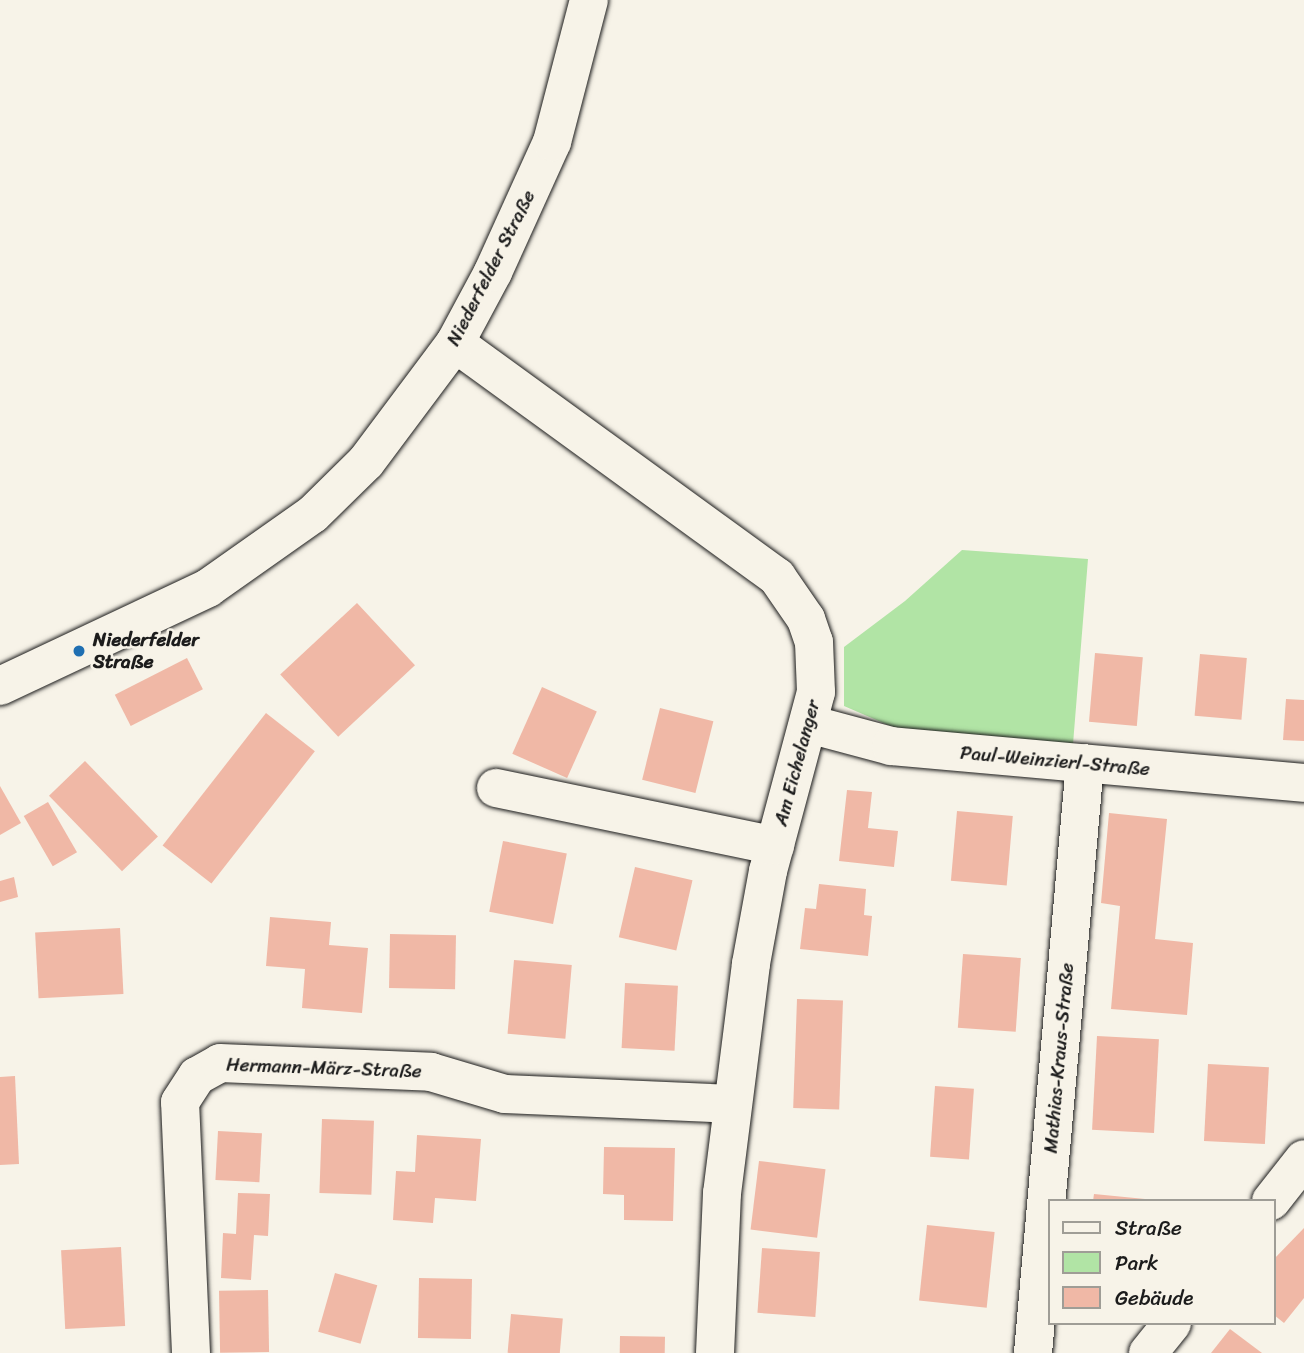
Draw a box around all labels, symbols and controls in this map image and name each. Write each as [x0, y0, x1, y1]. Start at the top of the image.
street label: Niederfelder Straße [442, 186, 540, 350]
place label: Niederfelder Straße [93, 629, 199, 673]
marker: Niederfelder Straße [71, 643, 87, 659]
street label: Am Eichelanger [769, 698, 825, 828]
street label: Paul-Weinzierl-Straße [959, 741, 1151, 781]
street label: Mathias-Kraus-Straße [1039, 962, 1079, 1154]
street label: Hermann-März-Straße [226, 1053, 422, 1083]
legend [1048, 1199, 1276, 1325]
text: Straße [1115, 1209, 1182, 1247]
text: Park [1115, 1244, 1158, 1282]
text: Gebäude [1115, 1279, 1193, 1317]

